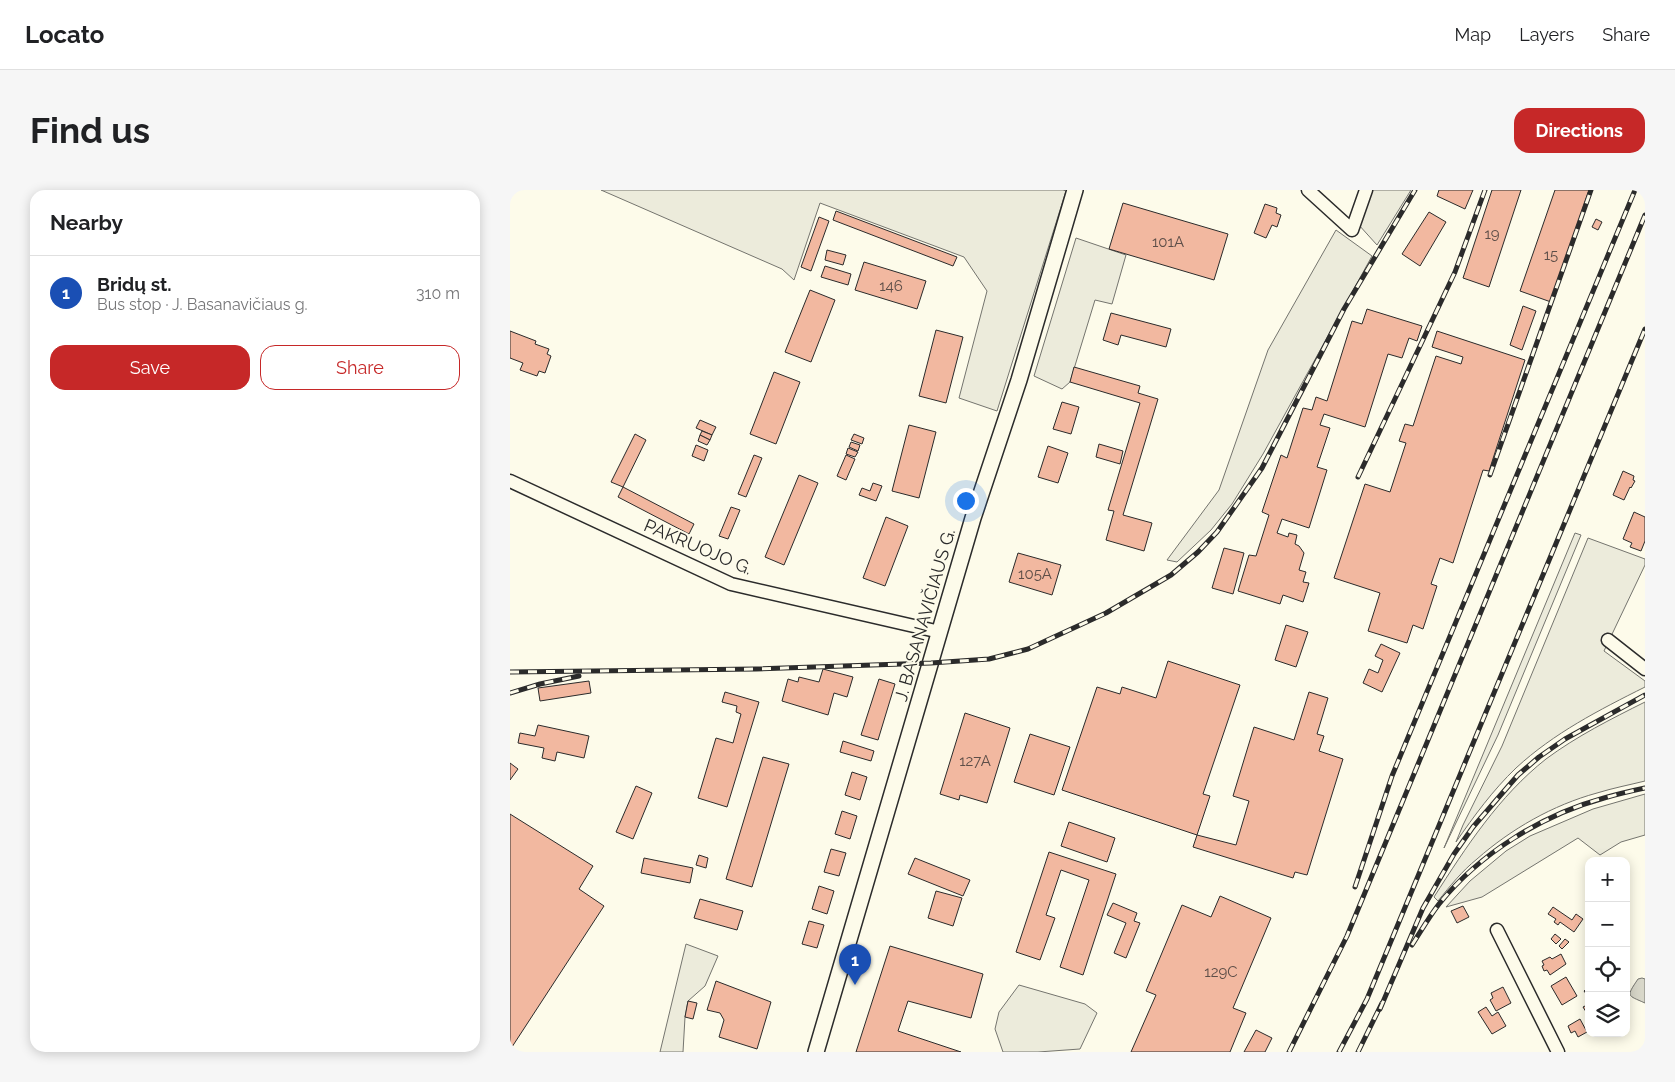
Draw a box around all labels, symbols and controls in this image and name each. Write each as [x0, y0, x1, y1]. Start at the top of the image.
text: Locato [25, 20, 104, 49]
text: Map [1455, 24, 1491, 45]
text: Layers [1519, 24, 1574, 45]
text: Share [1602, 24, 1650, 45]
button: Directions [1514, 108, 1645, 153]
text: Find us [30, 110, 150, 151]
text: Nearby [50, 210, 123, 235]
house number: 19 [1484, 225, 1500, 243]
house number: 101A [1152, 233, 1184, 251]
house number: 15 [1544, 246, 1558, 264]
text: Bridų st. [97, 273, 172, 295]
house number: 146 [879, 277, 903, 295]
text: 1 [62, 284, 70, 303]
text: 310 m [416, 284, 460, 303]
text: Bus stop · J. Basanavičiaus g. [97, 295, 308, 314]
button: Save [50, 345, 250, 390]
button: Share [260, 345, 460, 390]
your location [953, 488, 979, 514]
street label: PAKRUOJO G. [641, 514, 755, 579]
street label: J. BASANAVIČIAUS G. [889, 526, 959, 704]
house number: 105A [1018, 565, 1052, 583]
house number: 127A [959, 752, 991, 770]
map controls [1585, 857, 1630, 1037]
button: + [1585, 857, 1630, 902]
button: − [1585, 902, 1630, 947]
pin: 1 [839, 944, 871, 985]
button: locate [1585, 947, 1630, 992]
house number: 129C [1204, 963, 1238, 981]
button: layers [1585, 992, 1630, 1037]

